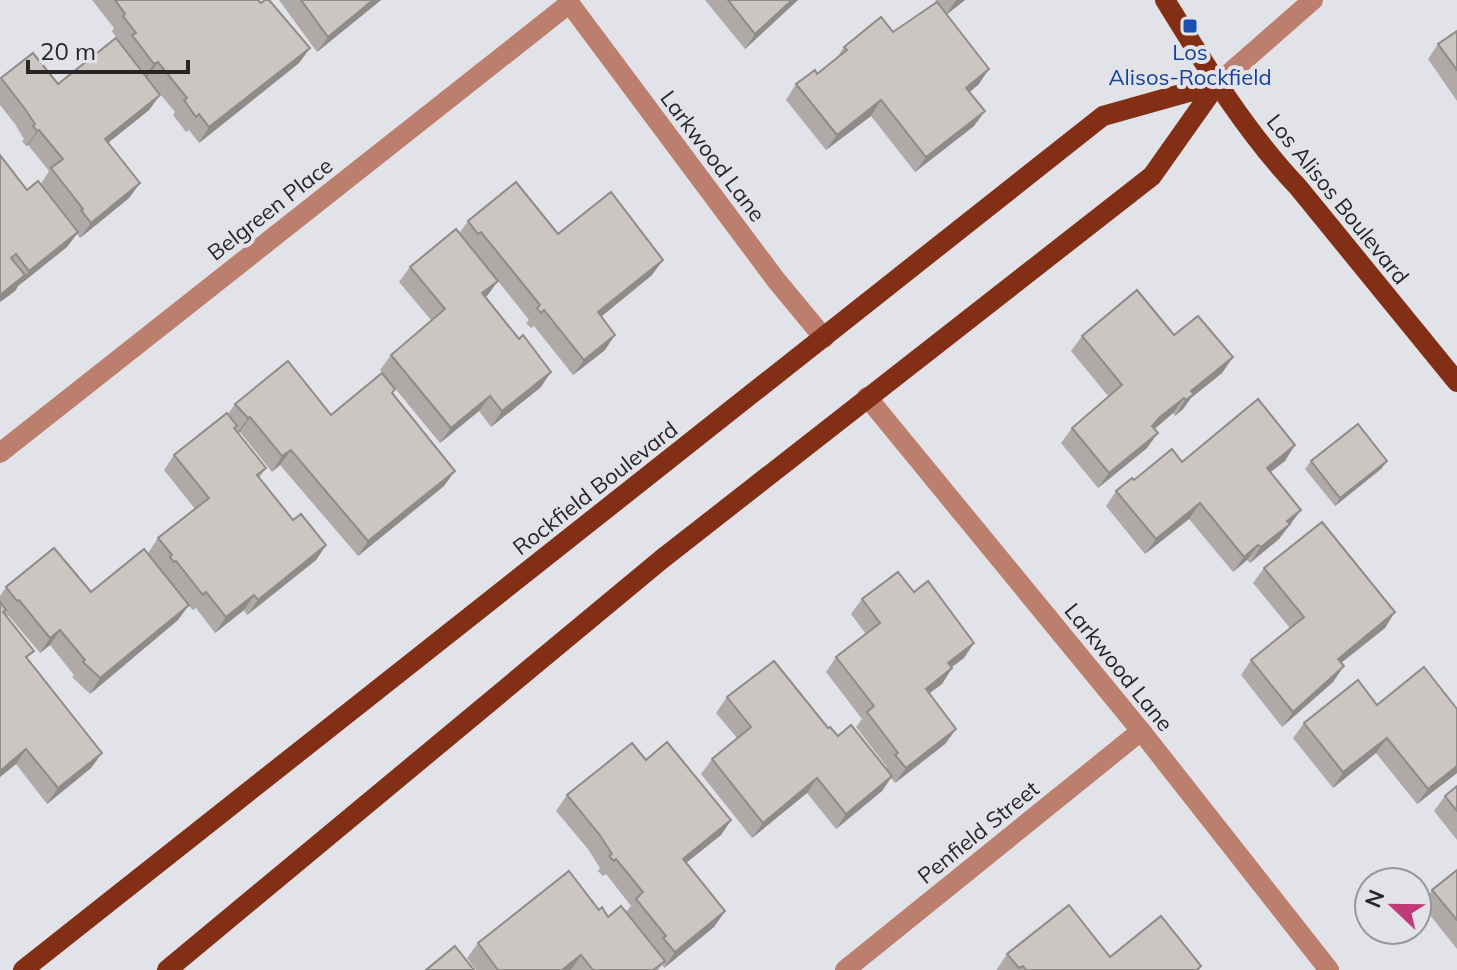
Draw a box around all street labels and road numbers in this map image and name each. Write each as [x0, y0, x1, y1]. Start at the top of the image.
street label: Larkwood Lane [655, 85, 771, 227]
street label: Los Alisos Boulevard [1261, 108, 1415, 290]
street label: Belgreen Place [202, 151, 338, 267]
street label: Rockfield Boulevard [507, 415, 683, 561]
street label: Larkwood Lane [1059, 597, 1179, 737]
street label: Penfield Street [912, 774, 1045, 890]

